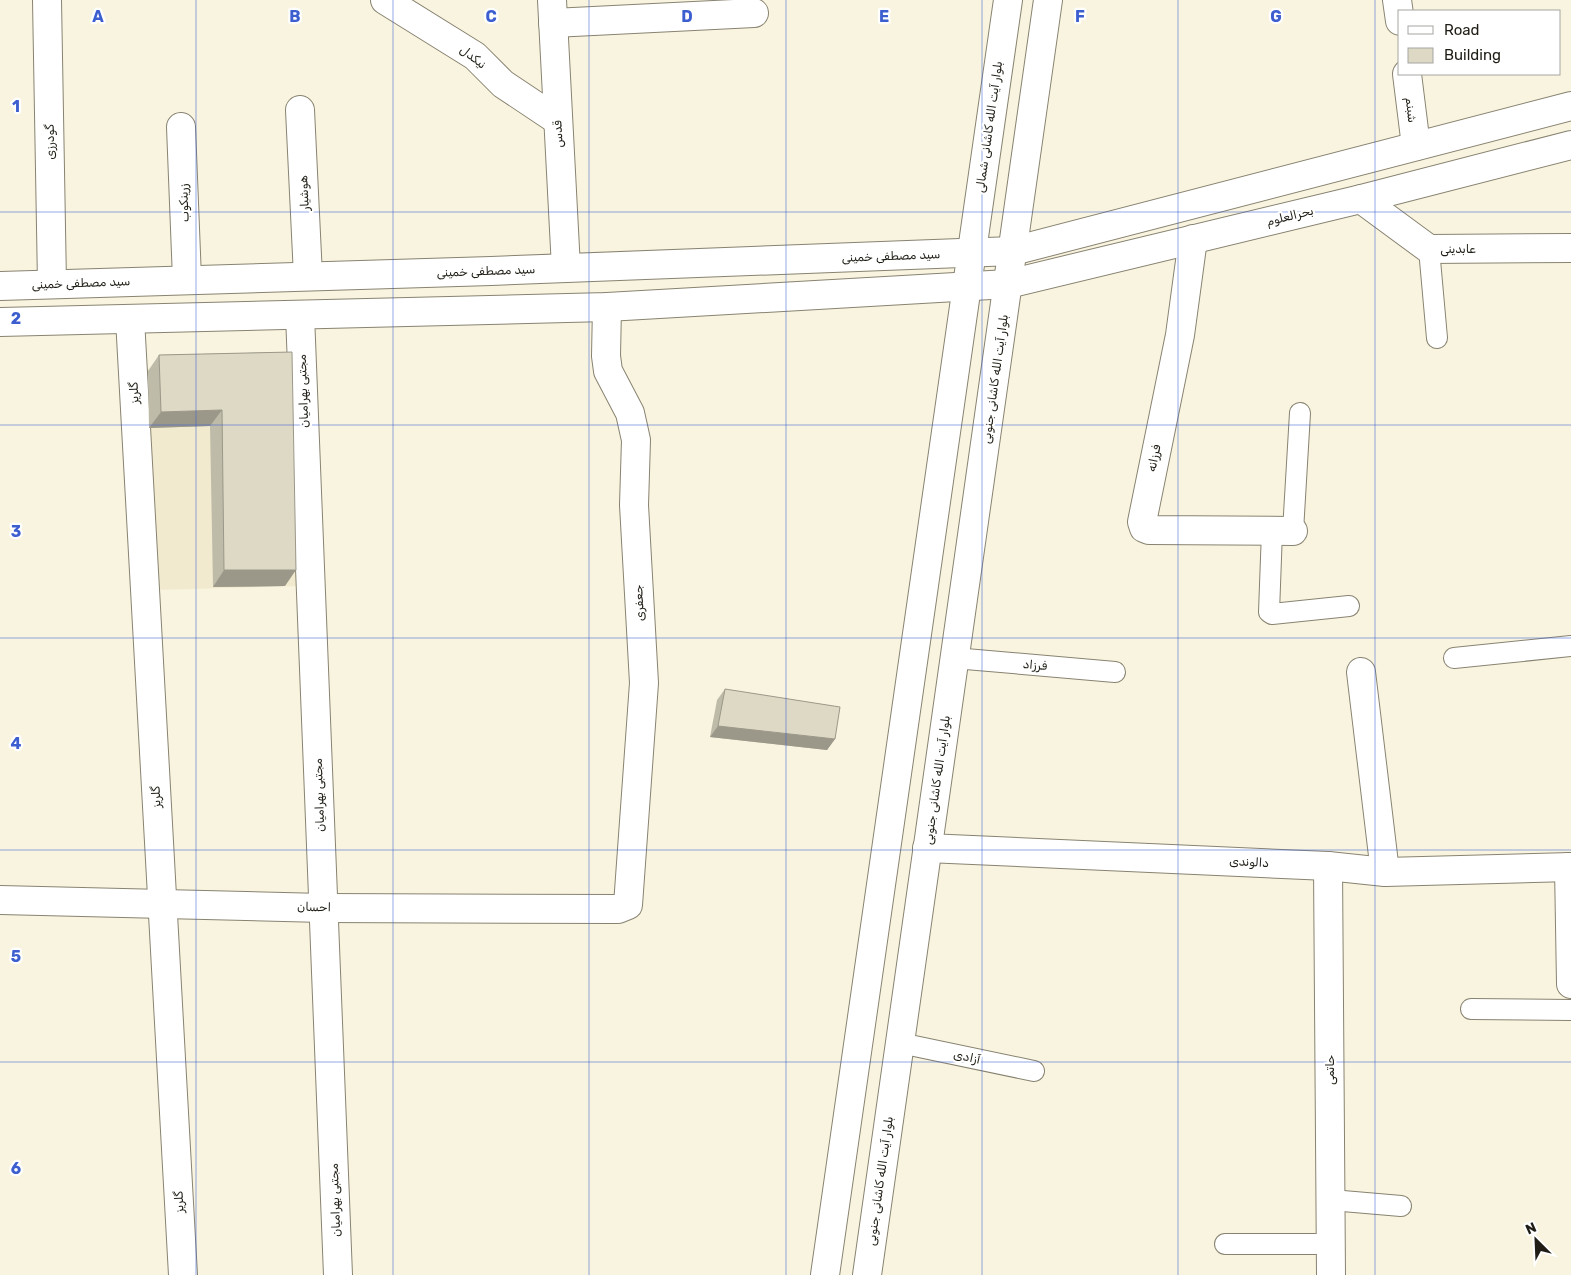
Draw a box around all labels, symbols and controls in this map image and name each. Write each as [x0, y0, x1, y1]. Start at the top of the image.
text: A [92, 7, 104, 26]
text: B [289, 7, 301, 26]
text: C [485, 7, 497, 26]
text: D [681, 7, 693, 26]
text: E [879, 7, 889, 26]
text: F [1075, 7, 1085, 26]
text: G [1270, 7, 1282, 26]
legend [1398, 10, 1561, 75]
text: Road [1444, 21, 1480, 39]
street label: نیکدل [457, 42, 489, 72]
text: Building [1444, 46, 1501, 64]
street label: بلوار آیت الله کاشانی شمالی [973, 60, 1006, 194]
street label: شبنم [1402, 96, 1420, 124]
text: 1 [12, 97, 20, 116]
street label: قدس [550, 120, 566, 148]
street label: گودرزی [43, 123, 58, 160]
street label: هوشیار [296, 175, 313, 212]
street label: زرینکوب [176, 183, 193, 222]
street label: بحرالعلوم [1265, 203, 1315, 231]
street label: عابدینی [1440, 242, 1476, 257]
street label: سید مصطفی خمینی [841, 247, 941, 266]
street label: سید مصطفی خمینی [436, 262, 536, 281]
street label: سید مصطفی خمینی [31, 274, 131, 293]
text: 2 [11, 309, 21, 328]
street label: بلوار آیت الله کاشانی جنوبی [979, 313, 1012, 445]
street label: مجتبی بهرامیان [295, 354, 312, 428]
street label: گلریز [126, 381, 143, 405]
street label: فرزانه [1144, 443, 1165, 473]
text: 3 [11, 522, 21, 541]
street label: جعفری [631, 584, 648, 622]
street label: فرزاد [1022, 657, 1048, 674]
street label: بلوار آیت الله کاشانی جنوبی [921, 714, 954, 846]
text: 4 [11, 734, 22, 753]
street label: مجتبی بهرامیان [311, 758, 328, 832]
street label: گلریز [148, 785, 165, 809]
street label: دالوندی [1229, 854, 1270, 871]
street label: احسان [297, 900, 331, 914]
text: 5 [11, 947, 21, 966]
street label: آزادی [952, 1047, 982, 1068]
street label: حاتمی [1323, 1055, 1338, 1085]
street label: بلوار آیت الله کاشانی جنوبی [864, 1115, 897, 1247]
text: 6 [11, 1159, 21, 1178]
street label: مجتبی بهرامیان [327, 1163, 344, 1237]
street label: گلریز [171, 1190, 188, 1214]
north arrow [1511, 1215, 1561, 1265]
text: N [1523, 1219, 1539, 1238]

